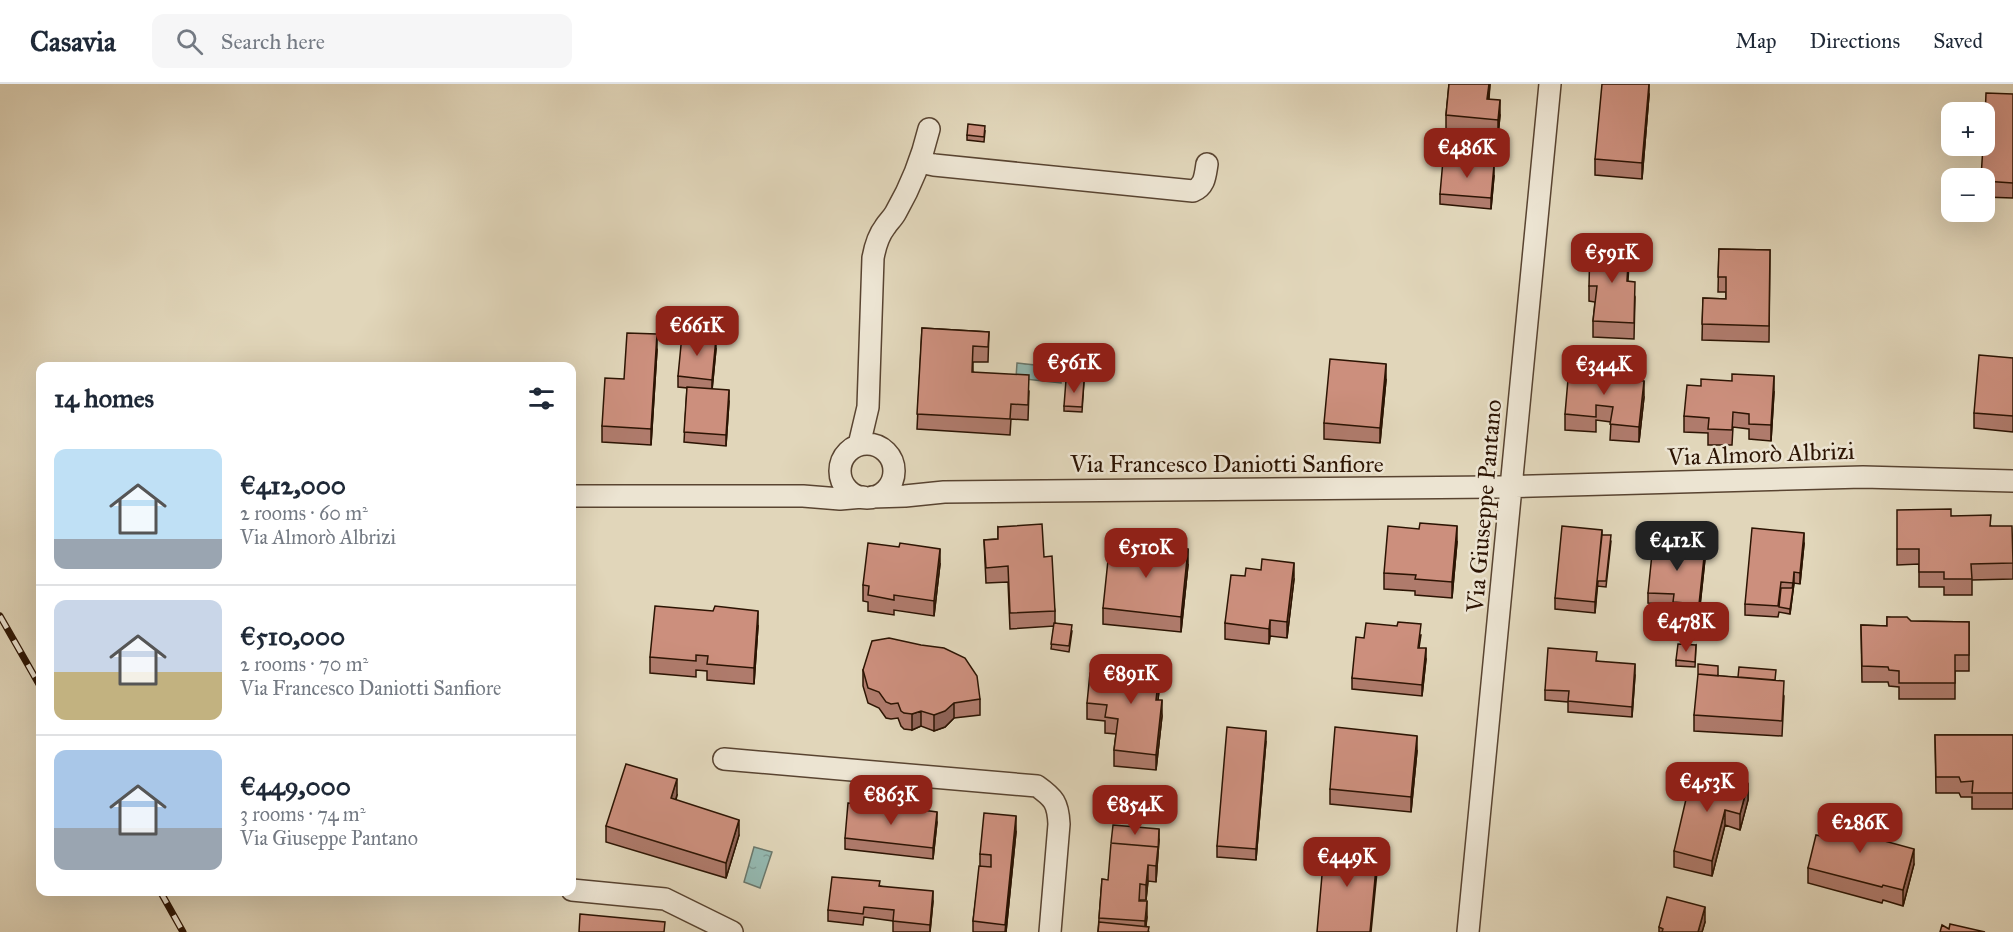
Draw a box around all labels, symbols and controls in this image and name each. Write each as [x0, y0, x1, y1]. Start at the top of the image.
search box [152, 14, 572, 68]
text: Casavia [30, 24, 116, 59]
icon: search [173, 25, 206, 58]
text: Search here [221, 28, 325, 55]
text: Map [1736, 28, 1777, 54]
text: Directions [1810, 28, 1900, 54]
text: Saved [1933, 28, 1983, 54]
map controls [1941, 102, 1995, 222]
button: + [1941, 102, 1995, 156]
pin: €486K [1425, 128, 1509, 179]
text: €486K [1438, 135, 1496, 159]
button: − [1941, 168, 1995, 222]
pin: €591K [1570, 233, 1654, 284]
text: €591K [1585, 240, 1639, 264]
pin: €661K [655, 306, 739, 357]
text: €661K [670, 313, 724, 337]
pin: €561K [1032, 343, 1116, 394]
pin: €344K [1562, 345, 1646, 396]
text: €561K [1047, 350, 1101, 374]
text: €344K [1576, 352, 1632, 376]
text: 14 homes [54, 382, 154, 414]
icon: filters [525, 382, 558, 415]
street label: Via Giuseppe Pantano [1460, 398, 1508, 615]
street label: Via Almorò Albrizi [1666, 436, 1856, 472]
street label: Via Francesco Daniotti Sanfiore [1069, 449, 1384, 479]
text: €412,000 [240, 469, 346, 501]
icon: home [102, 473, 174, 545]
text: 2 rooms · 60 m² [240, 501, 368, 525]
pin: €412K [1635, 521, 1719, 572]
text: Via Almorò Albrizi [240, 525, 396, 549]
pin: €510K [1104, 528, 1188, 579]
text: €412K [1649, 528, 1705, 552]
text: €510K [1118, 535, 1174, 559]
pin: €478K [1644, 602, 1728, 653]
text: €478K [1657, 609, 1715, 633]
text: €510,000 [240, 620, 345, 652]
icon: home [102, 624, 174, 696]
text: 2 rooms · 70 m² [240, 652, 368, 676]
pin: €891K [1089, 654, 1173, 705]
text: €891K [1103, 661, 1159, 685]
text: Via Francesco Daniotti Sanfiore [240, 676, 501, 700]
pin: €453K [1665, 762, 1749, 813]
text: €453K [1680, 769, 1734, 793]
text: €449,000 [240, 770, 351, 802]
icon: home [102, 774, 174, 846]
pin: €863K [849, 775, 933, 826]
text: €863K [863, 782, 919, 806]
pin: €854K [1093, 785, 1177, 836]
text: €854K [1107, 792, 1163, 816]
text: 3 rooms · 74 m² [240, 802, 365, 826]
pin: €286K [1818, 803, 1902, 854]
text: €286K [1831, 810, 1889, 834]
text: Via Giuseppe Pantano [240, 826, 418, 850]
pin: €449K [1305, 837, 1389, 888]
text: €449K [1317, 844, 1377, 868]

